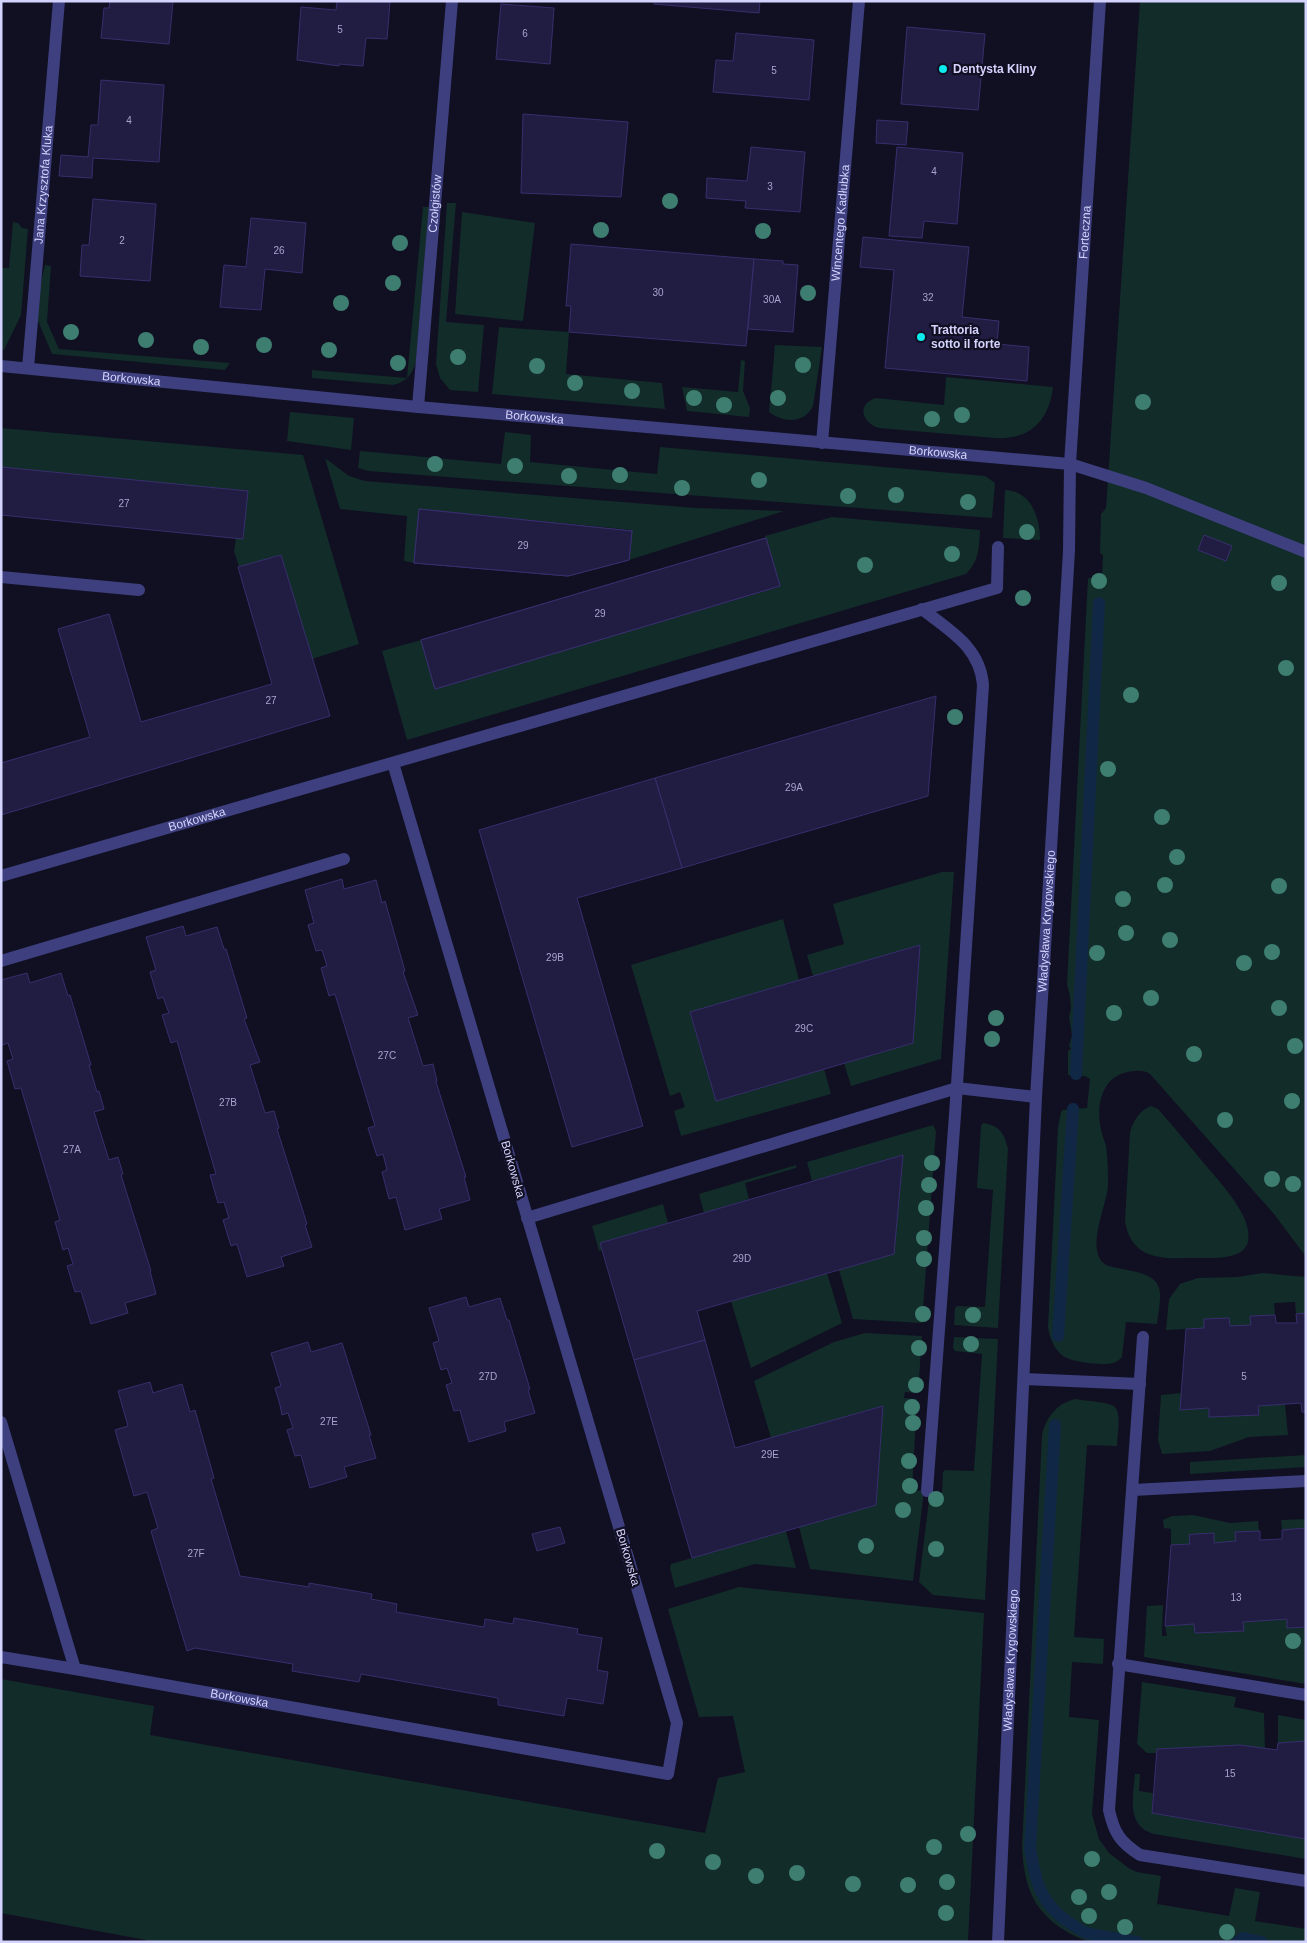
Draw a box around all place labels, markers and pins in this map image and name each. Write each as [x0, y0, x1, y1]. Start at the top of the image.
place label: Dentysta Kliny [953, 62, 1037, 76]
marker: Dentysta Kliny [937, 63, 949, 75]
place label: Trattoria sotto il forte [931, 323, 1001, 351]
marker: Trattoria sotto il forte [915, 331, 927, 343]

